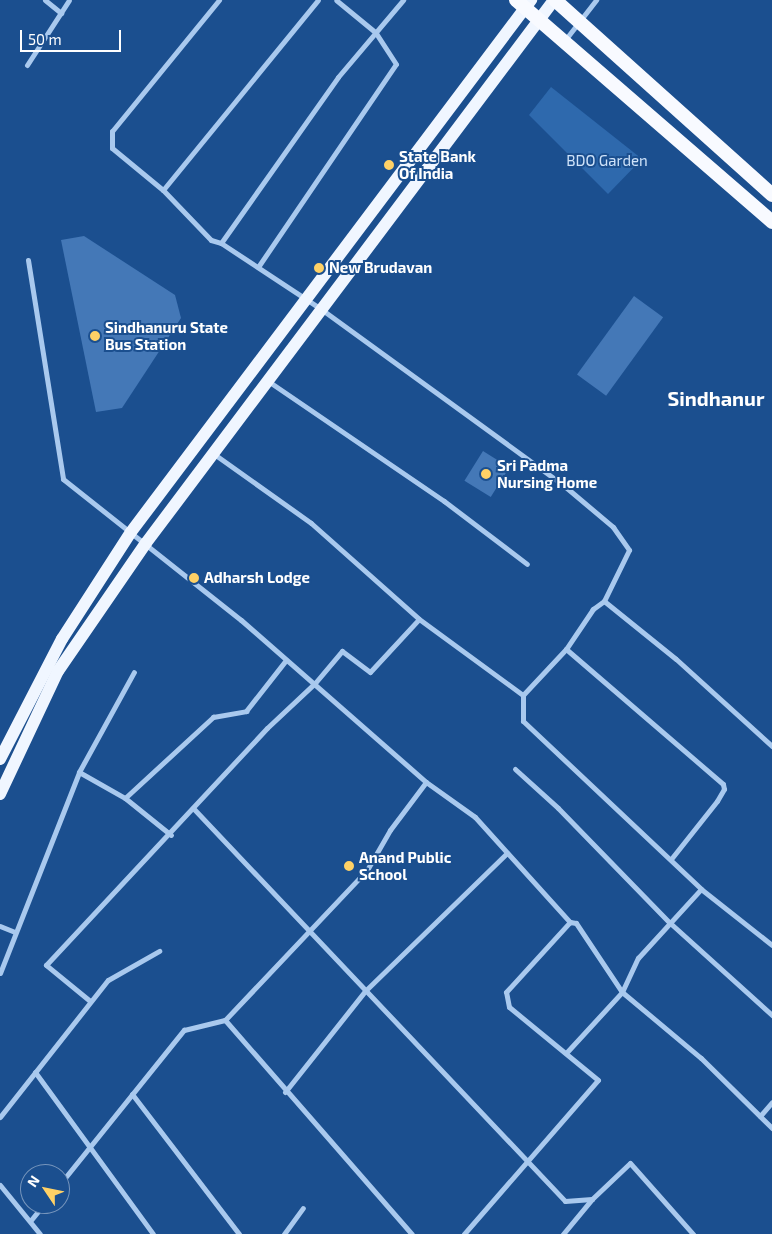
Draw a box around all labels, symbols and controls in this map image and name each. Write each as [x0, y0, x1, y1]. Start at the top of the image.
scale bar [22, 20, 124, 52]
text: 50 m [28, 30, 62, 48]
place label: State Bank Of India [399, 147, 476, 182]
park label: BDO Garden [566, 152, 648, 170]
marker: State Bank Of India [383, 159, 395, 171]
place label: New Brudavan [329, 259, 433, 277]
marker: New Brudavan [313, 262, 325, 274]
place label: Sindhanuru State Bus Station [105, 318, 228, 353]
marker: Sindhanuru State Bus Station [89, 330, 101, 342]
district label: Sindhanur [667, 386, 765, 410]
place label: Sri Padma Nursing Home [497, 456, 597, 491]
marker: Sri Padma Nursing Home [479, 467, 493, 481]
place label: Adharsh Lodge [204, 569, 310, 587]
marker: Adharsh Lodge [188, 572, 200, 584]
place label: Anand Public School [359, 848, 451, 883]
marker: Anand Public School [343, 860, 355, 872]
north arrow [20, 1164, 70, 1214]
text: N [23, 1172, 43, 1190]

